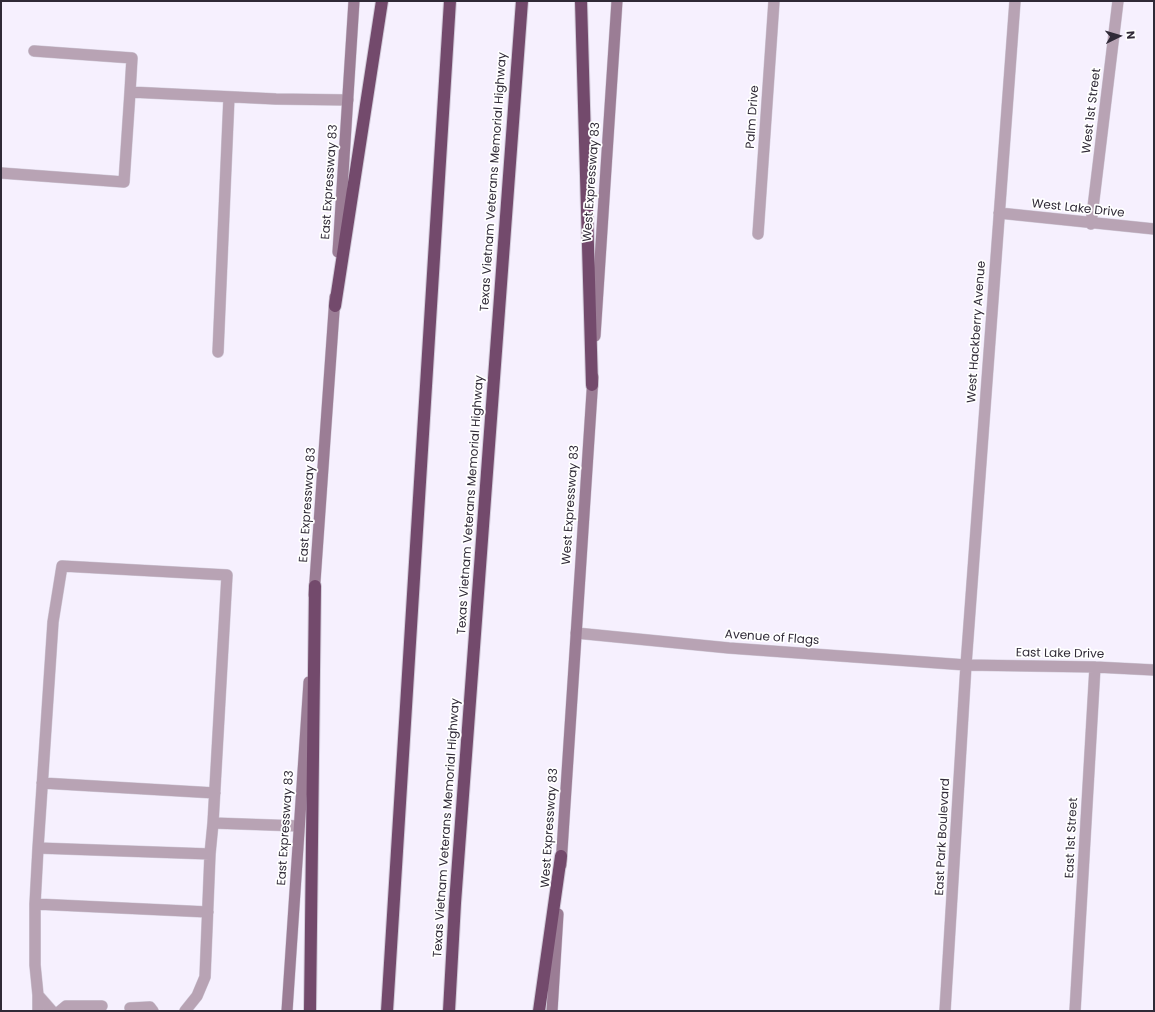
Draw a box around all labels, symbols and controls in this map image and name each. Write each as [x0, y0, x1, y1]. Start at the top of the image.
north arrow [1099, 16, 1139, 56]
text: N [1123, 30, 1139, 40]
street label: Texas Vietnam Veterans Memorial Highway [478, 52, 510, 312]
street label: West 1st Street [1080, 68, 1104, 154]
street label: Palm Drive [744, 85, 762, 149]
street label: West Expressway 83 [581, 122, 603, 242]
street label: East Expressway 83 [319, 124, 341, 240]
street label: West Lake Drive [1031, 197, 1125, 221]
street label: West Hackberry Avenue [965, 260, 989, 404]
street label: Texas Vietnam Veterans Memorial Highway [455, 375, 487, 635]
street label: West Expressway 83 [560, 445, 582, 565]
street label: East Expressway 83 [297, 447, 319, 563]
street label: Avenue of Flags [724, 628, 820, 648]
street label: East Lake Drive [1016, 646, 1104, 662]
street label: Texas Vietnam Veterans Memorial Highway [431, 698, 463, 958]
street label: West Expressway 83 [539, 768, 561, 888]
street label: East Expressway 83 [275, 770, 297, 886]
street label: East Park Boulevard [933, 778, 953, 896]
street label: East 1st Street [1063, 797, 1081, 879]

